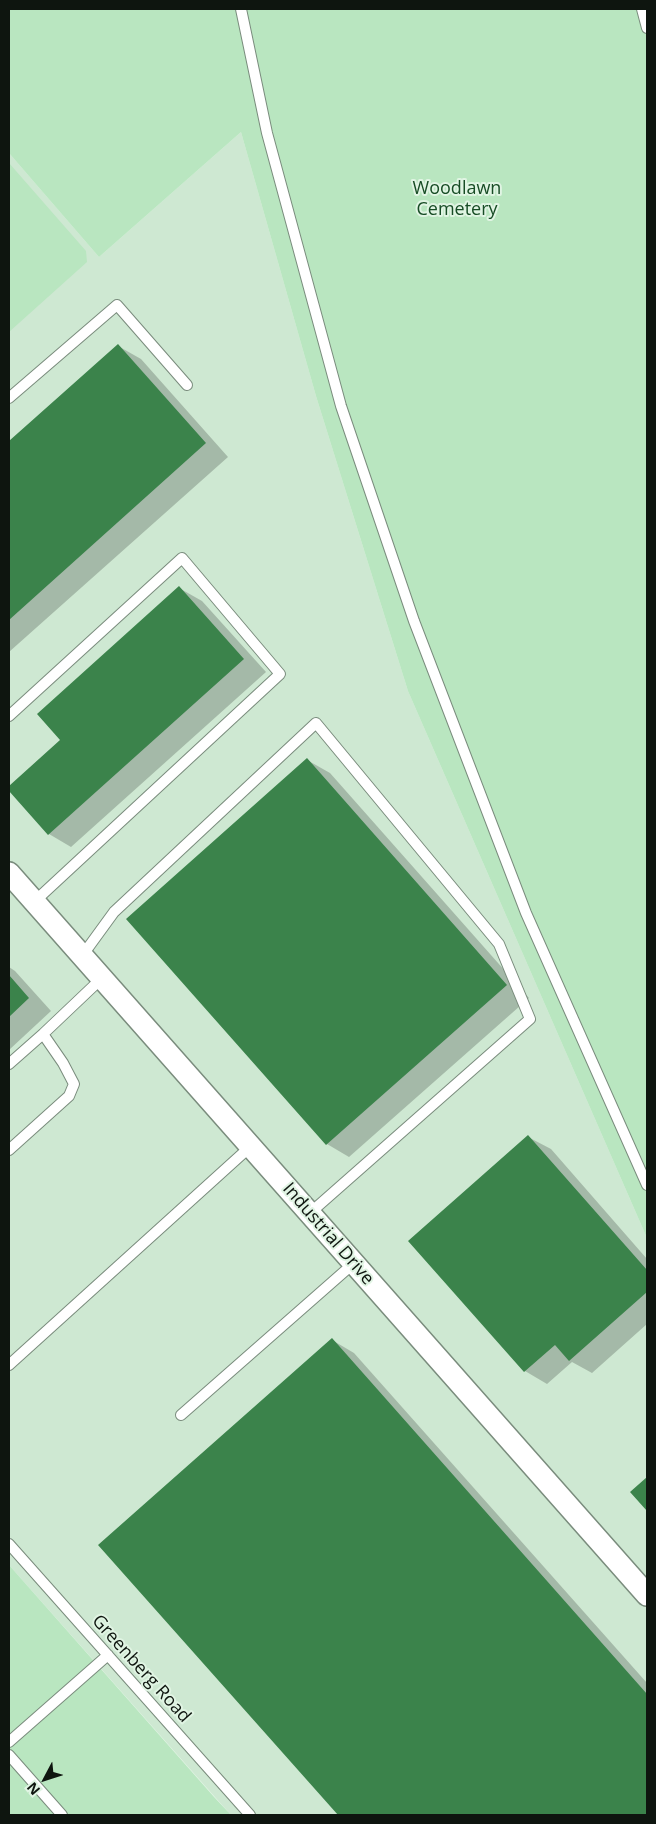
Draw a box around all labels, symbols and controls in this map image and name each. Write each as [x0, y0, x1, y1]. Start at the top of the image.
park label: Woodlawn Cemetery [413, 178, 501, 220]
street label: Industrial Drive [278, 1179, 378, 1289]
street label: Greenberg Road [87, 1611, 195, 1727]
north arrow [20, 1754, 70, 1804]
text: N [22, 1778, 44, 1799]

